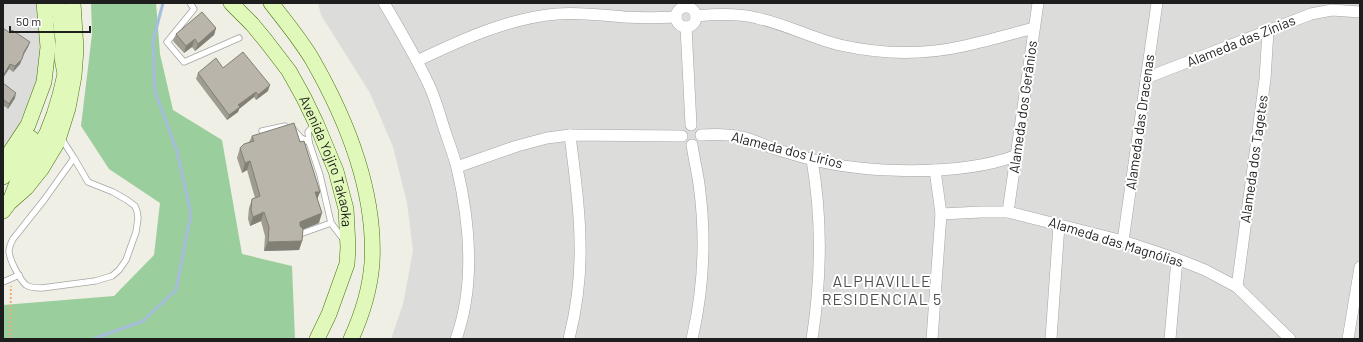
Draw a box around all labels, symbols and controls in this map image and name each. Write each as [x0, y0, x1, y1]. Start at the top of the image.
scale bar [10, 8, 90, 34]
street label: Alameda das Zínias [1184, 11, 1298, 70]
text: 50 m [16, 14, 41, 28]
street label: Alameda dos Gerânios [1005, 39, 1040, 174]
street label: Alameda das Dracenas [1122, 53, 1157, 191]
street label: Avenida Yojiro Takaoka [296, 93, 356, 227]
street label: Alameda dos Tagetes [1236, 94, 1271, 224]
street label: Alameda dos Lírios [730, 127, 845, 172]
street label: Alameda das Magnólias [1047, 213, 1186, 270]
district label: ALPHAVILLE RESIDENCIAL 5 [822, 271, 942, 308]

